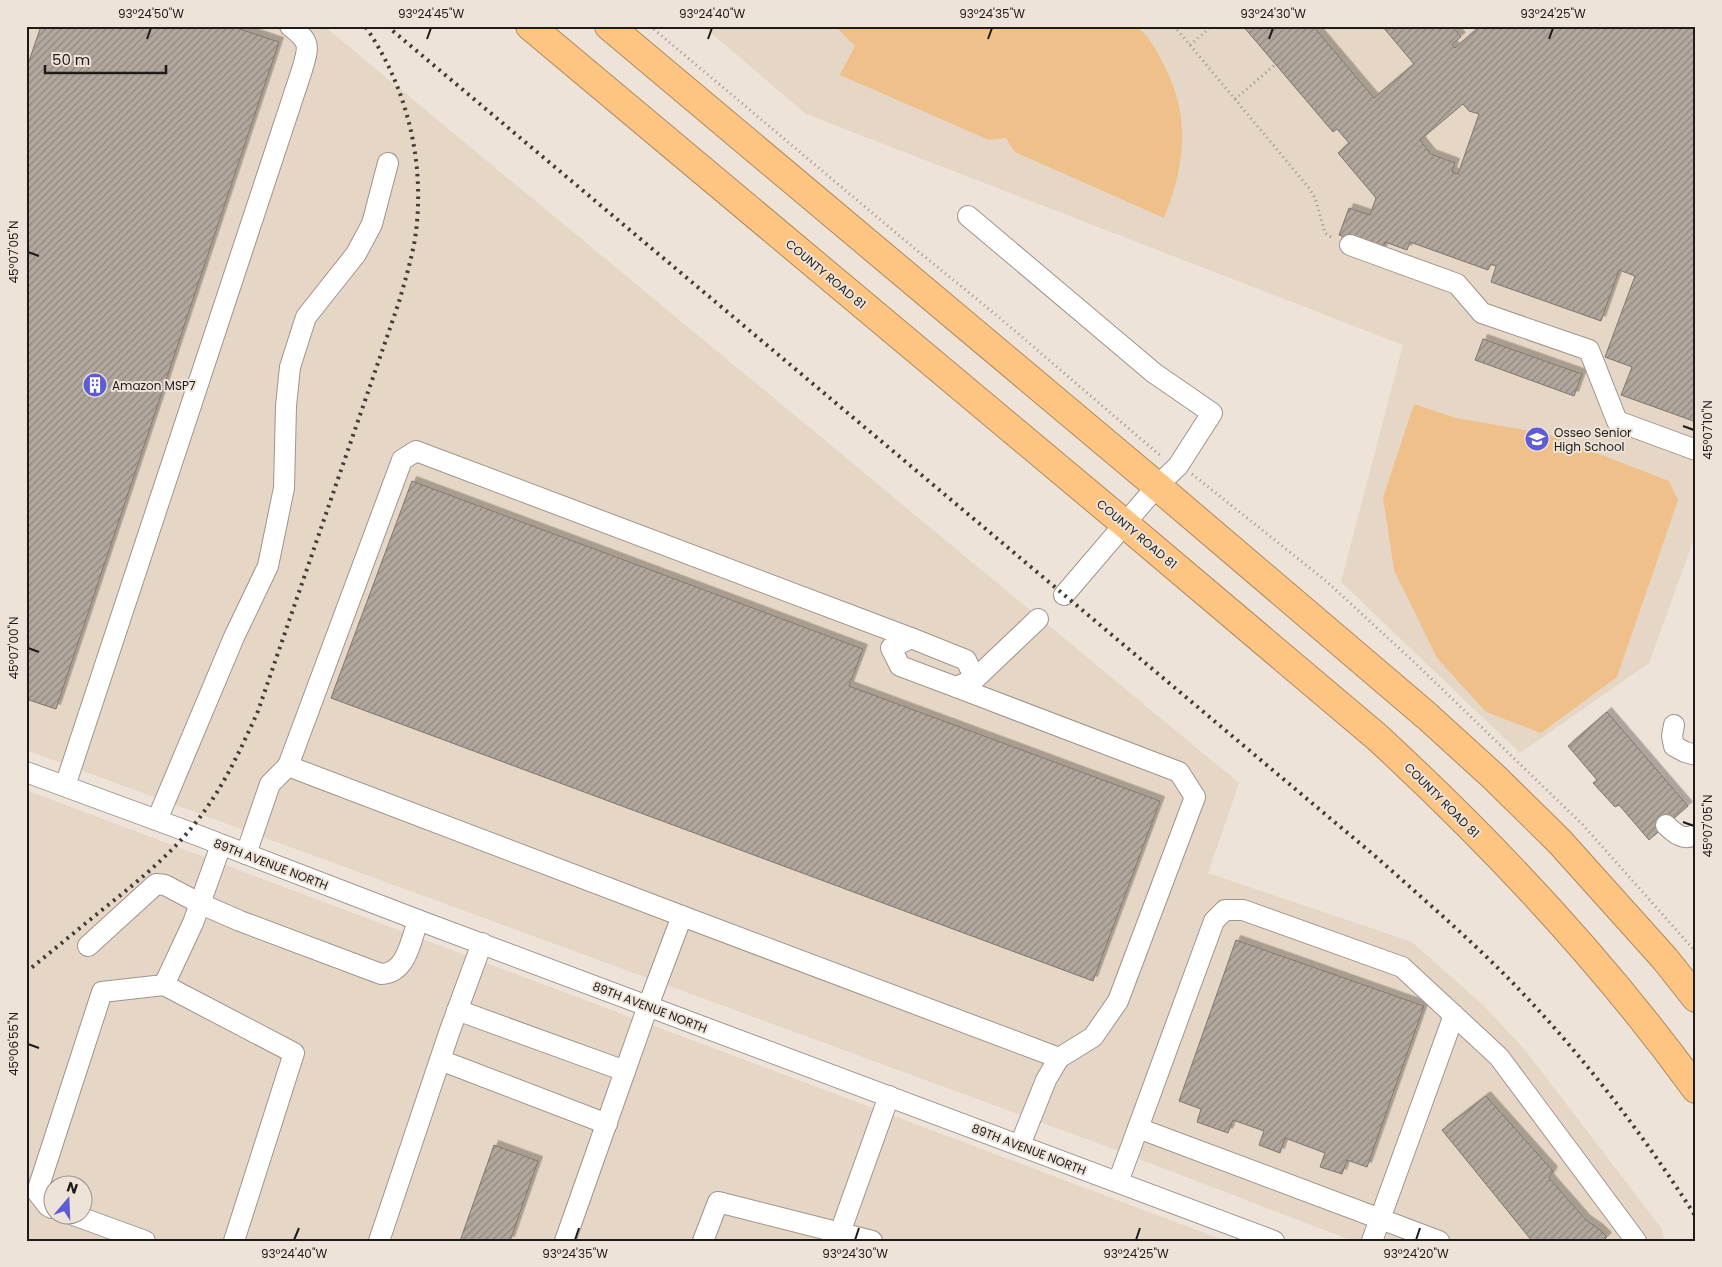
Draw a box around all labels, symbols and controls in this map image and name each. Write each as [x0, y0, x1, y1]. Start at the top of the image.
text: 93°24'50"W [118, 5, 184, 22]
text: 93°24'45"W [398, 5, 464, 22]
text: 93°24'40"W [679, 5, 745, 22]
text: 93°24'35"W [959, 5, 1025, 22]
text: 93°24'30"W [1240, 5, 1306, 22]
text: 93°24'25"W [1520, 5, 1586, 22]
scale bar [45, 42, 166, 74]
text: 50 m [52, 49, 90, 70]
text: 45°07'05"N [5, 220, 22, 284]
street label: COUNTY ROAD 81 [782, 235, 870, 313]
building icon: Amazon MSP7 [82, 372, 108, 398]
place label: Amazon MSP7 [112, 377, 196, 394]
text: 45°07'10"N [1699, 400, 1716, 460]
place label: Osseo Senior High School [1554, 424, 1632, 455]
school or university icon: Osseo Senior High School [1524, 426, 1550, 452]
street label: COUNTY ROAD 81 [1093, 495, 1181, 573]
text: 45°07'00"N [5, 616, 22, 680]
street label: COUNTY ROAD 81 [1401, 759, 1483, 841]
text: 45°07'05"N [1699, 794, 1716, 858]
street label: 89TH AVENUE NORTH [211, 834, 331, 894]
street label: 89TH AVENUE NORTH [590, 977, 710, 1037]
text: 45°06'55"N [5, 1012, 22, 1076]
street label: 89TH AVENUE NORTH [969, 1119, 1089, 1179]
north arrow [42, 1174, 92, 1224]
text: N [64, 1177, 80, 1199]
text: 93°24'40"W [261, 1245, 327, 1262]
text: 93°24'35"W [542, 1245, 608, 1262]
text: 93°24'30"W [822, 1245, 888, 1262]
text: 93°24'25"W [1103, 1245, 1169, 1262]
text: 93°24'20"W [1383, 1245, 1449, 1262]

